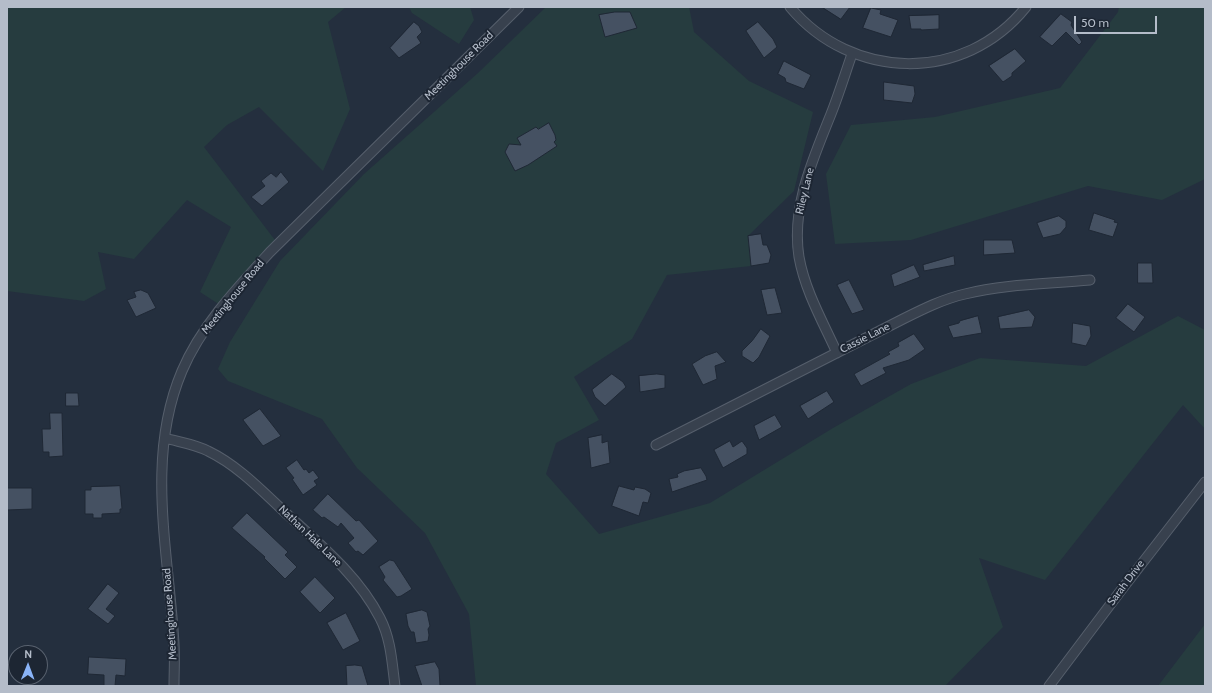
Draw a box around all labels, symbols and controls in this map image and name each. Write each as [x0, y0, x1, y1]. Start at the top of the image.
scale bar [1076, 8, 1159, 34]
text: 50 m [1081, 15, 1109, 30]
street label: Meetinghouse Road [422, 29, 496, 103]
street label: Riley Lane [793, 166, 817, 216]
street label: Meetinghouse Road [199, 257, 267, 337]
street label: Cassie Lane [838, 320, 892, 356]
street label: Nathan Hale Lane [276, 503, 344, 569]
street label: Sarah Drive [1105, 558, 1147, 608]
street label: Meetinghouse Road [160, 568, 180, 660]
north arrow [8, 645, 48, 685]
text: N [24, 647, 32, 661]

